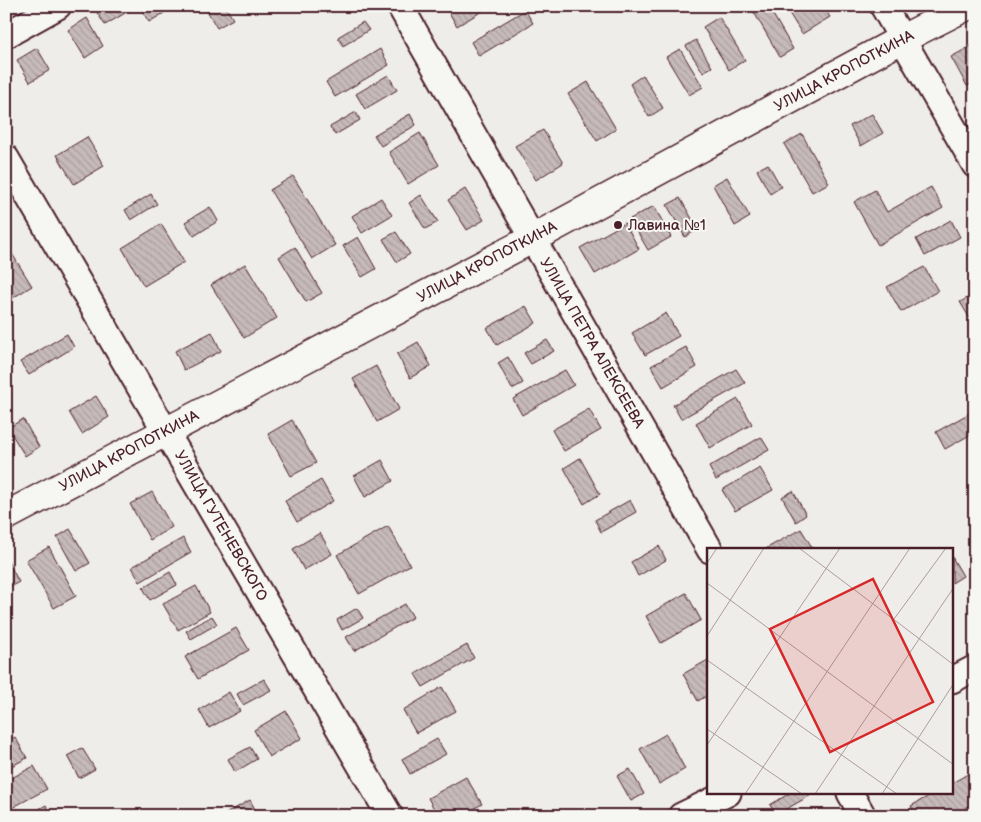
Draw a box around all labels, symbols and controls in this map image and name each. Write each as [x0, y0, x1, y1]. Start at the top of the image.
street label: УЛИЦА КРОПОТКИНА [771, 26, 918, 116]
place label: Лавина №1 [627, 216, 706, 235]
street label: УЛИЦА КРОПОТКИНА [414, 217, 561, 307]
marker: Лавина №1 [612, 219, 624, 231]
street label: УЛИЦА ПЕТРА АЛЕКСЕЕВА [535, 254, 649, 432]
street label: УЛИЦА КРОПОТКИНА [56, 406, 203, 496]
street label: УЛИЦА ГУТЕНЕВСКОГО [170, 447, 272, 605]
inset map [707, 548, 954, 794]

